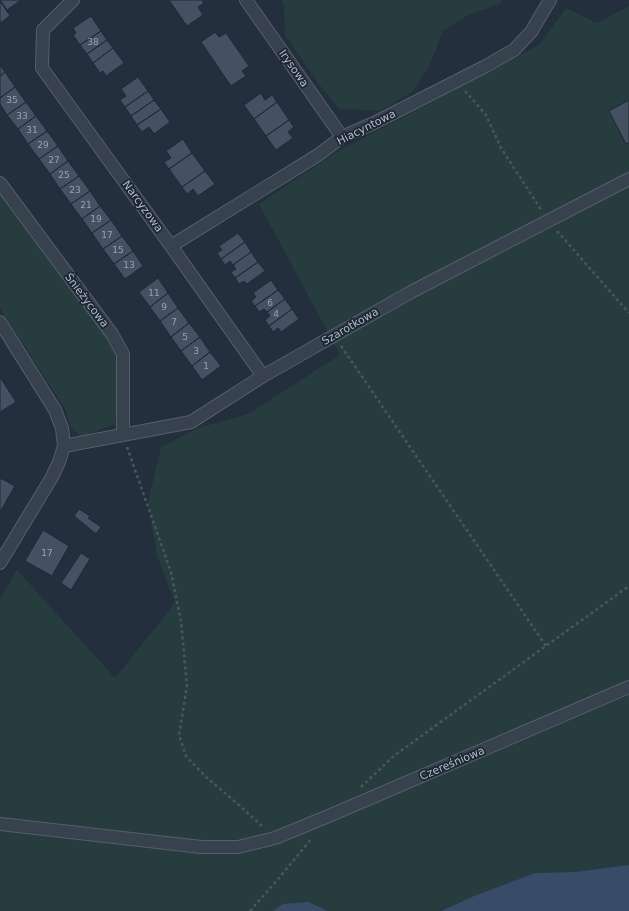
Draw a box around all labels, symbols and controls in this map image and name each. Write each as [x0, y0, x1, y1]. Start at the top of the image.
house number: 38 [87, 37, 99, 47]
street label: Irysowa [276, 47, 311, 89]
house number: 35 [6, 95, 18, 105]
street label: Hiacyntowa [335, 107, 398, 148]
house number: 33 [16, 111, 28, 121]
house number: 31 [26, 125, 38, 135]
house number: 29 [37, 140, 49, 150]
house number: 27 [48, 155, 60, 165]
house number: 25 [58, 170, 70, 180]
street label: Narcyzowa [120, 178, 166, 234]
house number: 23 [69, 185, 81, 195]
house number: 21 [80, 200, 92, 210]
house number: 19 [90, 214, 102, 224]
house number: 17 [101, 230, 113, 240]
house number: 15 [112, 245, 124, 255]
house number: 13 [123, 260, 135, 270]
street label: Śnieżycowa [62, 271, 111, 330]
house number: 11 [148, 288, 160, 298]
house number: 6 [267, 298, 273, 308]
house number: 9 [161, 302, 167, 312]
street label: Szarotkowa [320, 305, 381, 348]
house number: 4 [273, 309, 279, 319]
house number: 7 [171, 317, 177, 327]
house number: 5 [182, 332, 188, 342]
house number: 3 [193, 346, 199, 356]
house number: 1 [203, 361, 209, 371]
house number: 17 [41, 548, 53, 558]
street label: Czereśniowa [418, 744, 487, 783]

